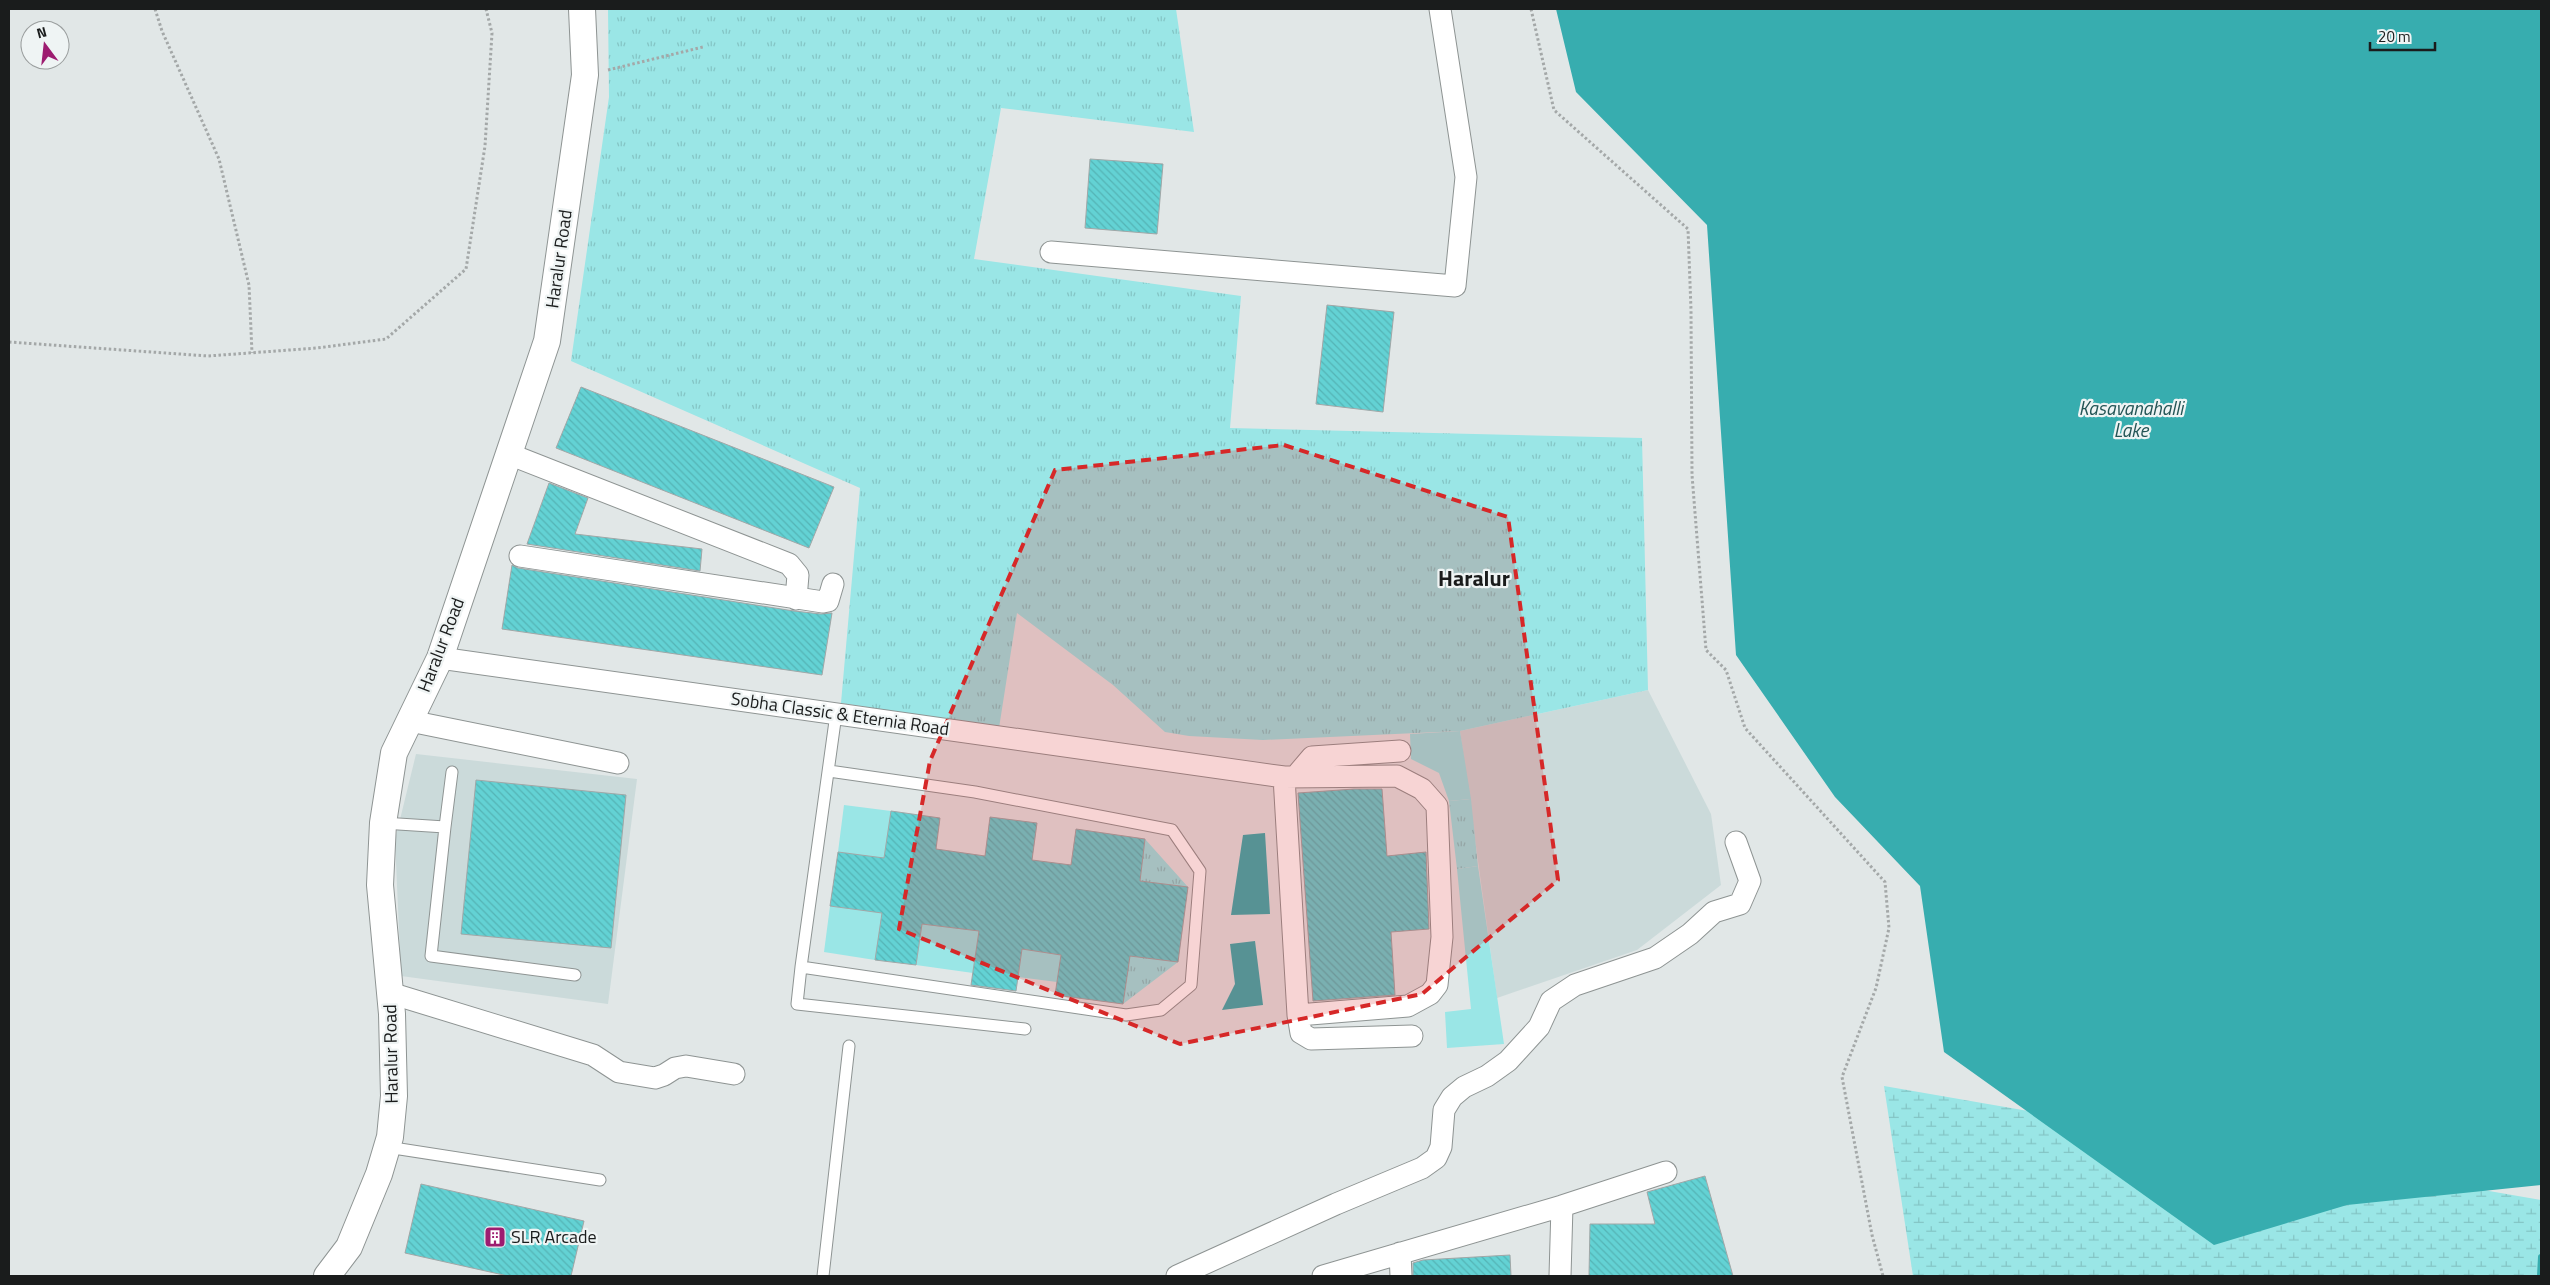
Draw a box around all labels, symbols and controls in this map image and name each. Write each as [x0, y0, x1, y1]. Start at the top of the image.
north arrow [20, 20, 70, 70]
scale bar [2370, 20, 2435, 52]
text: N [34, 21, 49, 43]
text: 20 m [2378, 25, 2411, 48]
street label: Haralur Road [538, 208, 579, 310]
water label: Kasavanahalli Lake [2079, 393, 2185, 444]
district label: Haralur [1438, 561, 1510, 595]
street label: Haralur Road [410, 594, 471, 696]
street label: Sobha Classic & Eternia Road [729, 685, 951, 742]
street label: Haralur Road [376, 1004, 405, 1104]
place label: SLR Arcade [511, 1223, 597, 1250]
building icon: SLR Arcade [483, 1225, 507, 1249]

